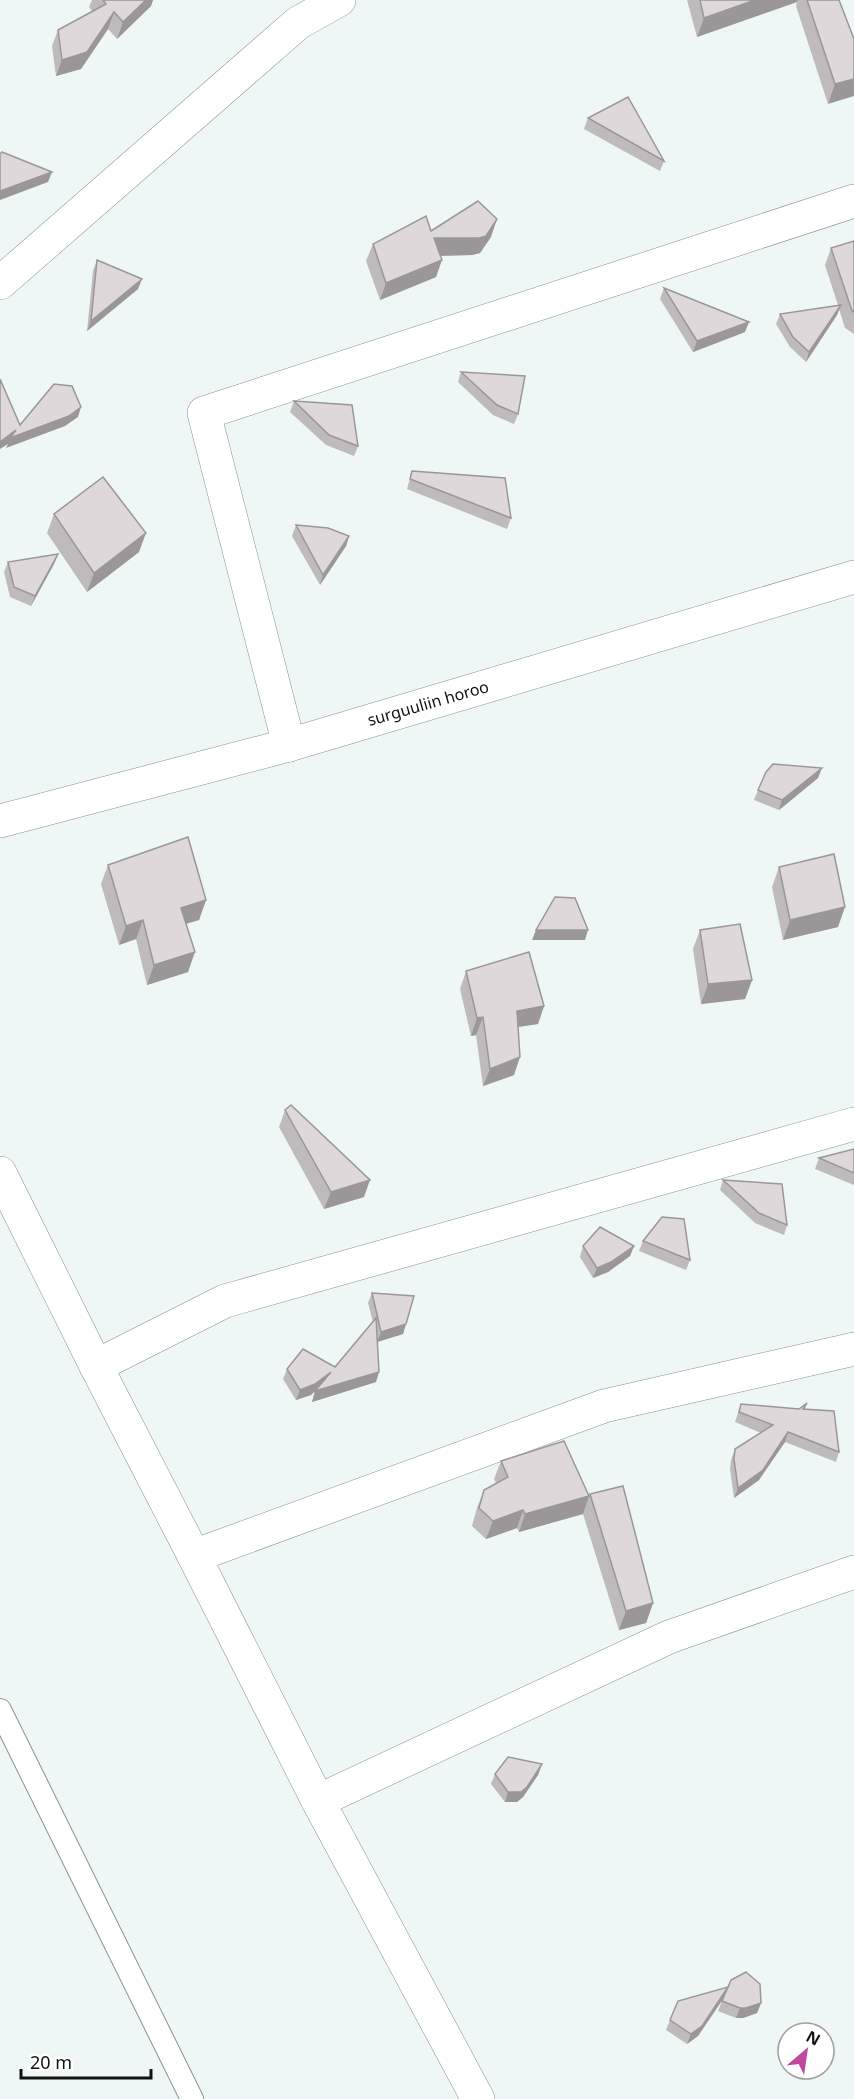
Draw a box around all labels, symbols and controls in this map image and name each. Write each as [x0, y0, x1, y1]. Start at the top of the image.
street label: surguuliin horoo [365, 675, 491, 731]
north arrow [776, 2021, 836, 2081]
text: N [802, 2025, 824, 2051]
scale bar [21, 2042, 152, 2080]
text: 20 m [30, 2050, 72, 2074]

